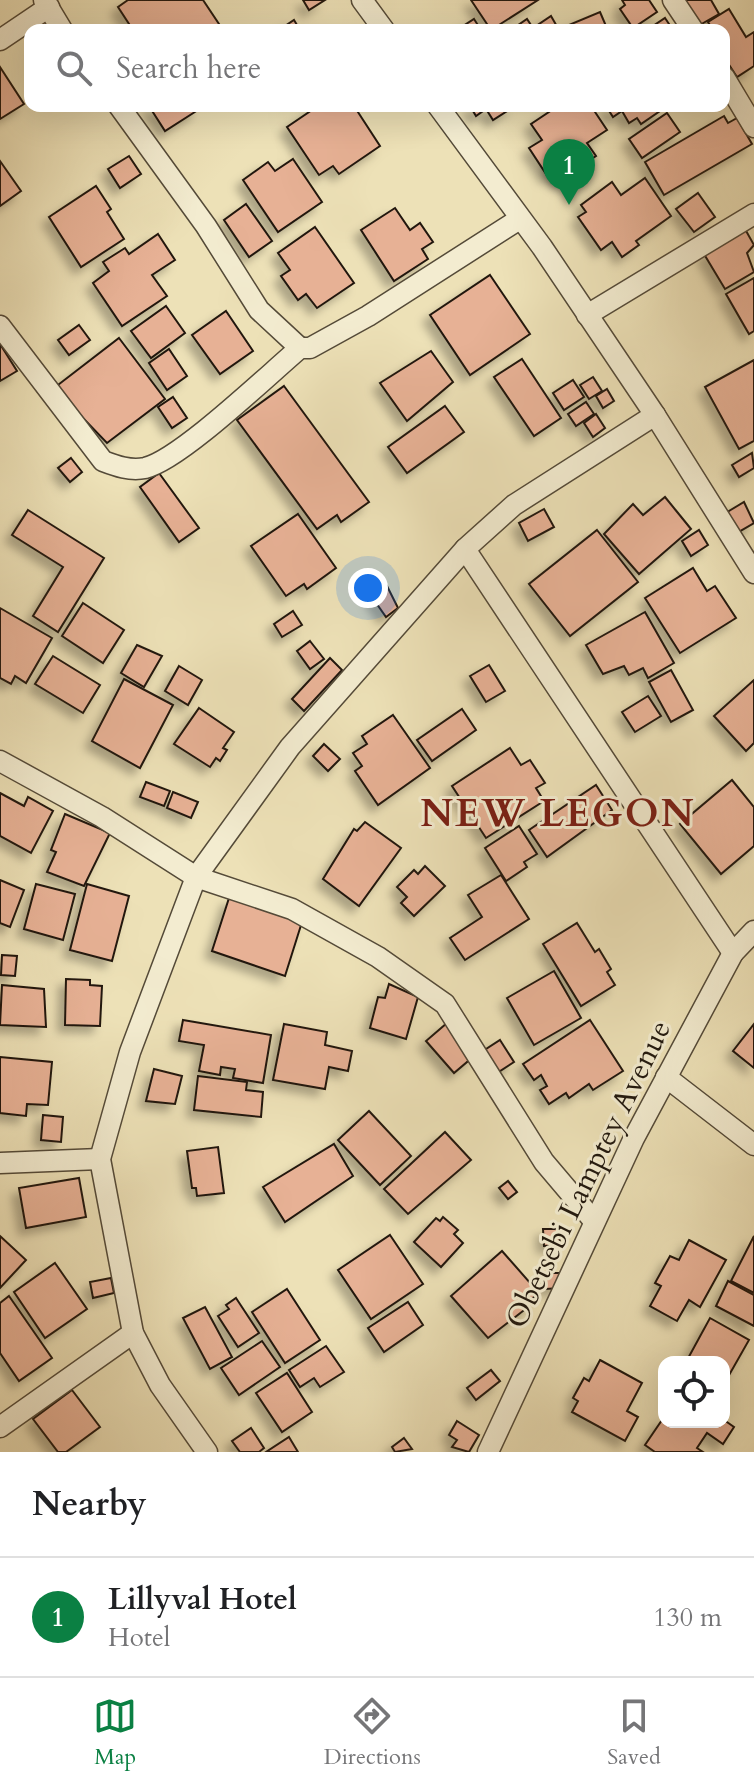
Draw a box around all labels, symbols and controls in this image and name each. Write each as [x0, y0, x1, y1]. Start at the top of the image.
search box [24, 24, 730, 112]
icon: search [52, 46, 96, 90]
text: Search here [116, 48, 261, 89]
pin: 1 [543, 139, 595, 205]
your location [348, 568, 388, 608]
district label: NEW LEGON [420, 788, 696, 840]
street label: Obetsebi Lamptey Avenue [496, 1013, 681, 1335]
map controls [658, 1356, 730, 1428]
button: locate [658, 1356, 730, 1428]
text: Nearby [32, 1481, 147, 1527]
text: Lillyval Hotel [108, 1579, 297, 1620]
text: 1 [51, 1600, 65, 1635]
text: 130 m [653, 1600, 722, 1635]
text: Hotel [108, 1620, 170, 1655]
tab: Map [93, 1694, 137, 1772]
tab: Directions [324, 1694, 421, 1772]
tab: Saved [607, 1694, 661, 1772]

